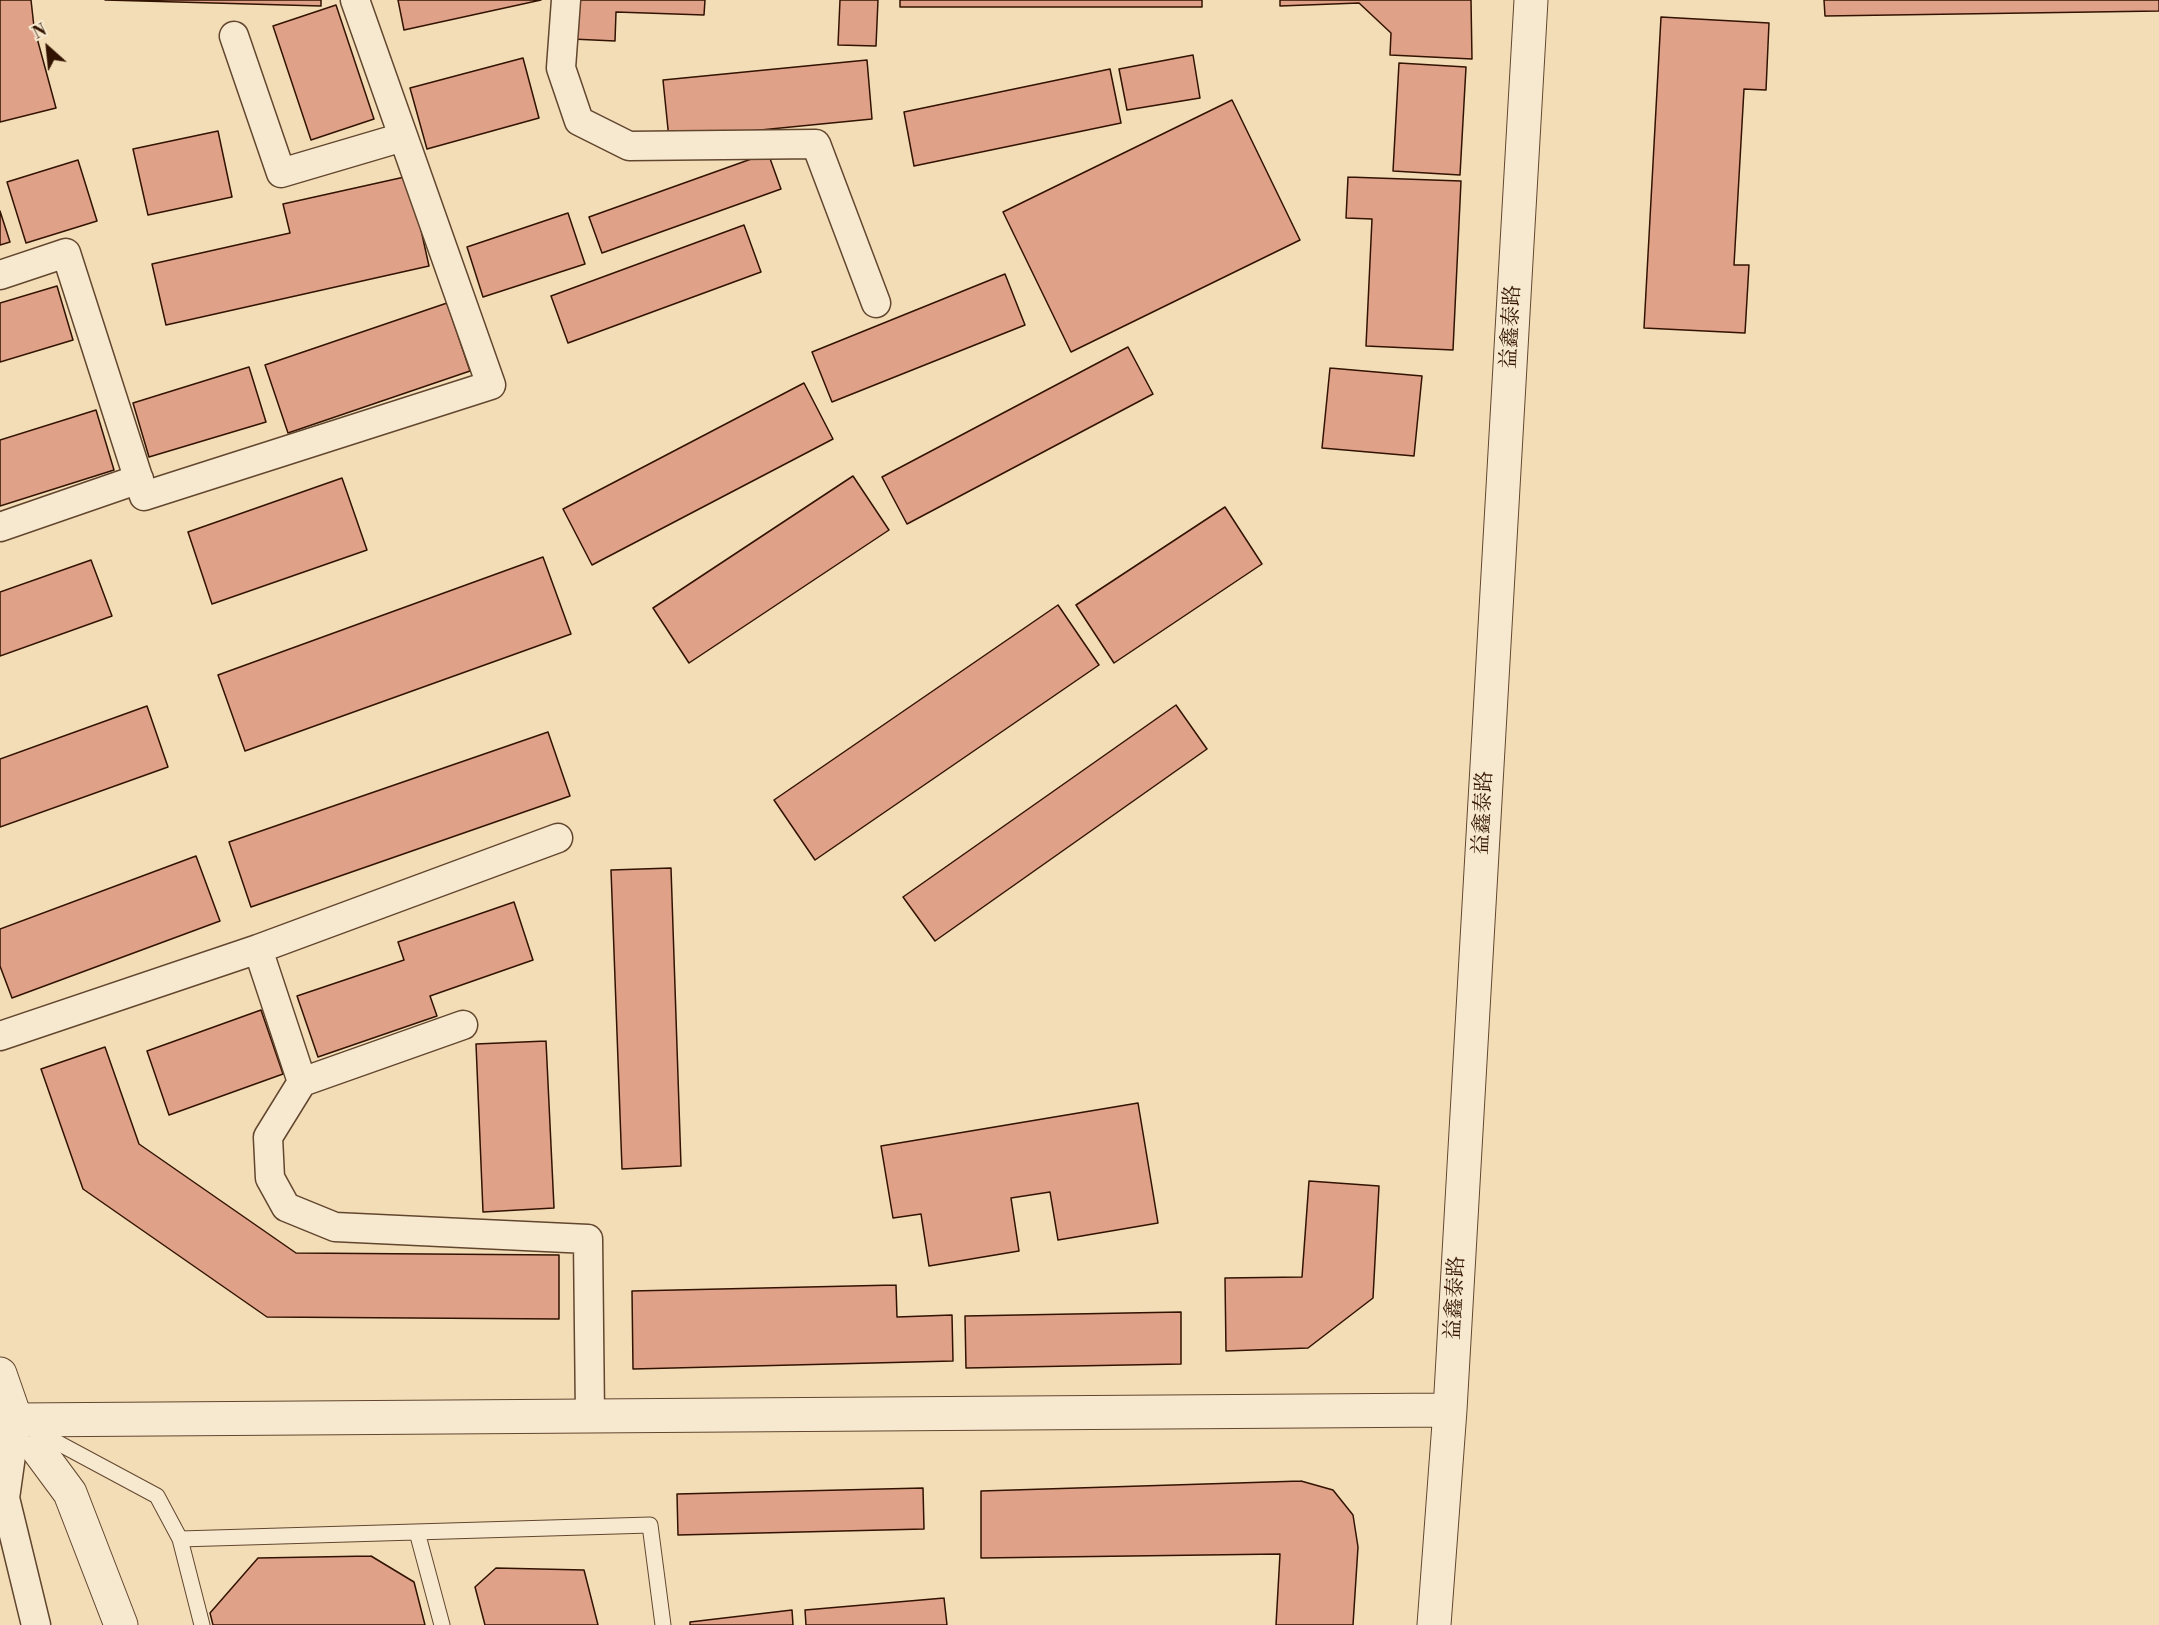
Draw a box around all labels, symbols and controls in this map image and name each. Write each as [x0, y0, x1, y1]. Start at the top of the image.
north arrow [18, 18, 78, 78]
text: N [30, 20, 50, 44]
street label: 益鑫泰路 [1497, 284, 1527, 370]
street label: 益鑫泰路 [1469, 770, 1499, 856]
street label: 益鑫泰路 [1441, 1255, 1471, 1341]

